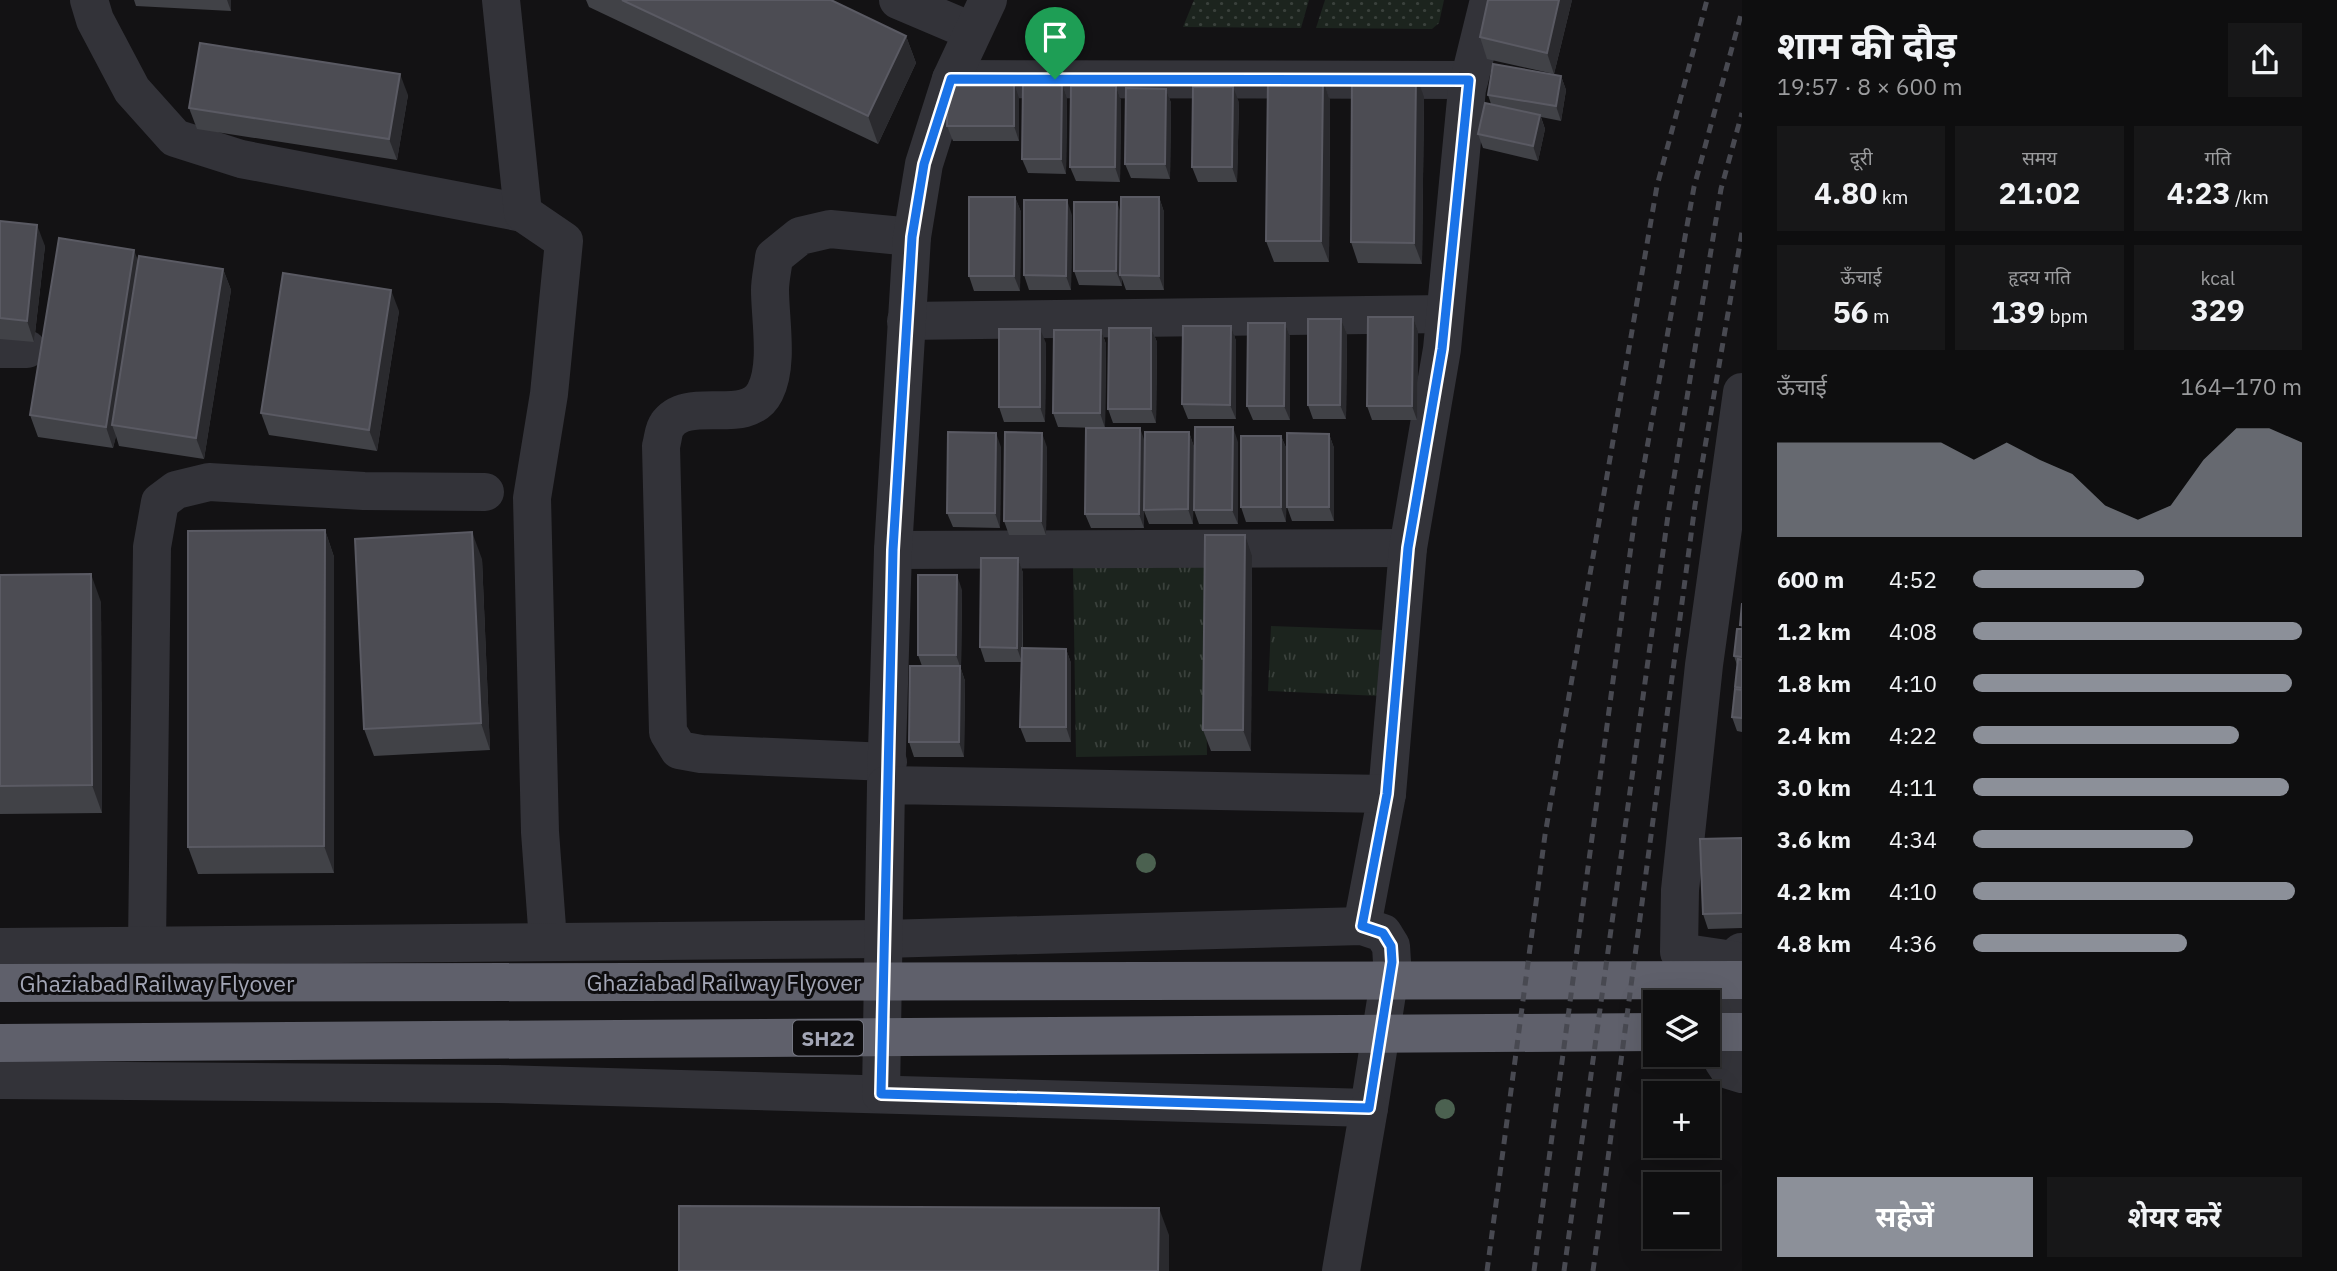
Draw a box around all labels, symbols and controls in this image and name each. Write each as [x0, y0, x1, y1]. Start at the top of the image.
pin [1025, 7, 1085, 79]
icon: arrive [1036, 18, 1074, 56]
text: शाम की दौड़ [1777, 20, 1957, 69]
button: share [2228, 23, 2302, 97]
text: 19:57 · 8 × 600 m [1777, 71, 1963, 101]
text: दूरी [1850, 146, 1873, 170]
text: समय [2022, 146, 2057, 170]
text: गति [2205, 146, 2231, 170]
text: 4.80 [1814, 173, 1877, 212]
text: 21:02 [1999, 173, 2080, 212]
text: 4:23 [2167, 173, 2231, 212]
text: km [1877, 185, 1908, 209]
text: /km [2231, 185, 2269, 209]
text: ऊँचाई [1841, 265, 1882, 289]
text: हृदय गति [2008, 265, 2071, 289]
text: kcal [2201, 266, 2235, 290]
text: 329 [2191, 290, 2245, 329]
text: 56 [1833, 292, 1869, 331]
text: 139 [1991, 292, 2045, 331]
text: m [1869, 304, 1890, 328]
text: bpm [2045, 304, 2088, 328]
text: ऊँचाई [1777, 371, 1827, 401]
text: 164–170 m [2180, 371, 2302, 401]
text: 600 m [1777, 564, 1844, 594]
text: 4:52 [1889, 564, 1937, 594]
text: 1.2 km [1777, 616, 1851, 646]
text: 4:08 [1889, 616, 1937, 646]
text: 1.8 km [1777, 668, 1851, 698]
text: 4:10 [1889, 668, 1937, 698]
text: 2.4 km [1777, 720, 1851, 750]
text: 4:22 [1889, 720, 1937, 750]
text: 3.0 km [1777, 772, 1851, 802]
text: 4:11 [1889, 772, 1937, 802]
text: 3.6 km [1777, 824, 1851, 854]
text: 4:34 [1889, 824, 1937, 854]
text: 4.2 km [1777, 876, 1851, 906]
text: 4:10 [1889, 876, 1937, 906]
text: 4.8 km [1777, 928, 1851, 958]
text: 4:36 [1889, 928, 1937, 958]
street label: Ghaziabad Railway Flyover [587, 967, 862, 997]
street label: Ghaziabad Railway Flyover [20, 968, 295, 998]
map controls [1643, 990, 1720, 1249]
button: layers [1643, 990, 1720, 1067]
road number: SH22 [793, 1020, 863, 1056]
button: + [1643, 1081, 1720, 1158]
button: − [1643, 1172, 1720, 1249]
button: सहेजें [1777, 1177, 2033, 1257]
button: शेयर करें [2047, 1177, 2302, 1257]

